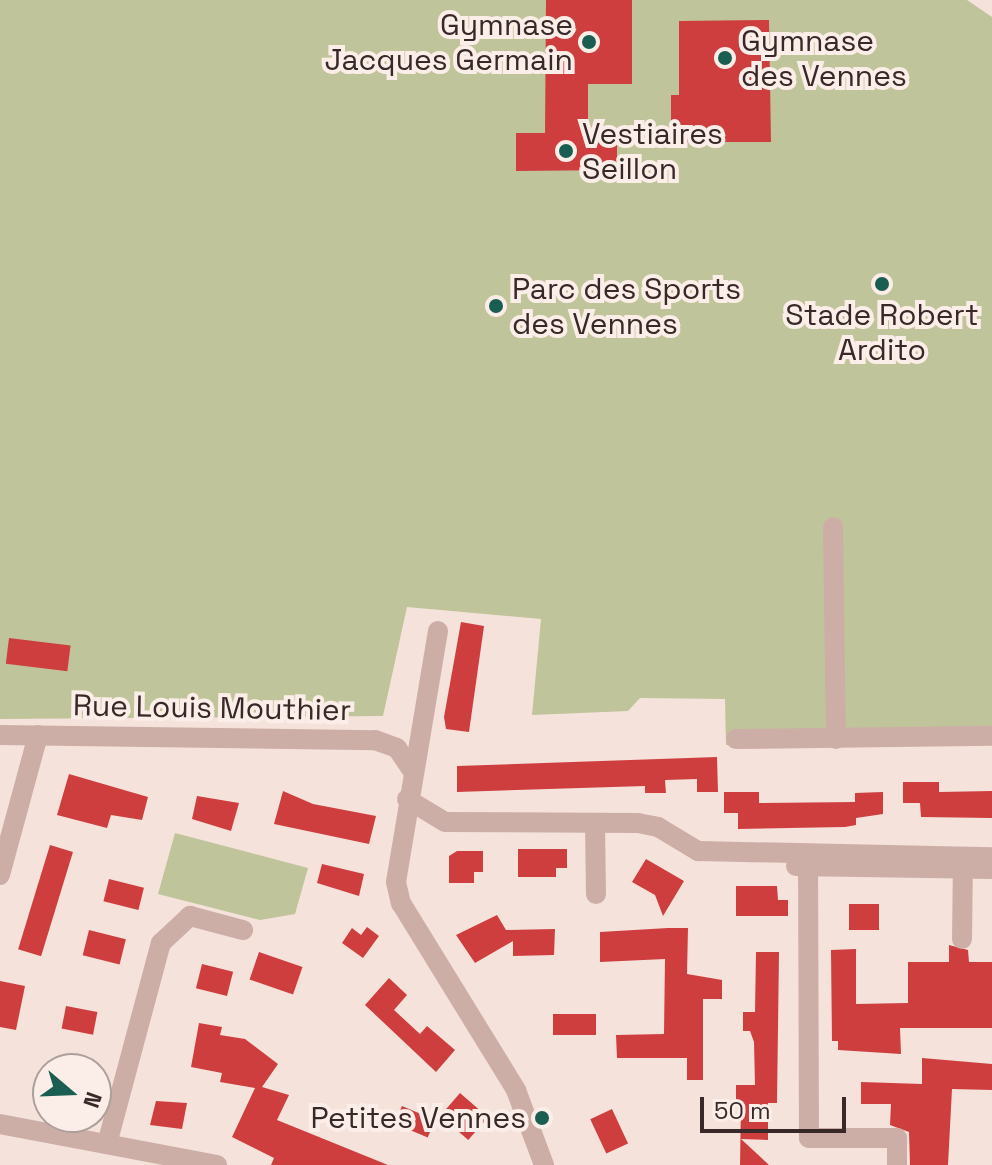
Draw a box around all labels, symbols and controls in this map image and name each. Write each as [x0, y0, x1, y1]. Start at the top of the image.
place label: Gymnase Jacques Germain [325, 7, 573, 78]
place label: Gymnase des Vennes [741, 23, 907, 94]
marker: Gymnase Jacques Germain [580, 33, 598, 51]
marker: Gymnase des Vennes [716, 49, 734, 67]
place label: Vestiaires Seillon [582, 116, 723, 186]
marker: Vestiaires Seillon [557, 142, 575, 160]
place label: Parc des Sports des Vennes [512, 271, 741, 342]
marker: Stade Robert Ardito [873, 275, 891, 293]
marker: Parc des Sports des Vennes [487, 297, 505, 315]
place label: Stade Robert Ardito [785, 297, 979, 368]
street label: Rue Louis Mouthier [73, 688, 351, 728]
north arrow [32, 1053, 112, 1133]
scale bar [704, 1081, 850, 1131]
text: N [77, 1089, 108, 1112]
text: 50 m [714, 1095, 771, 1126]
place label: Petites Vennes [310, 1100, 526, 1136]
marker: Petites Vennes [533, 1109, 551, 1127]

